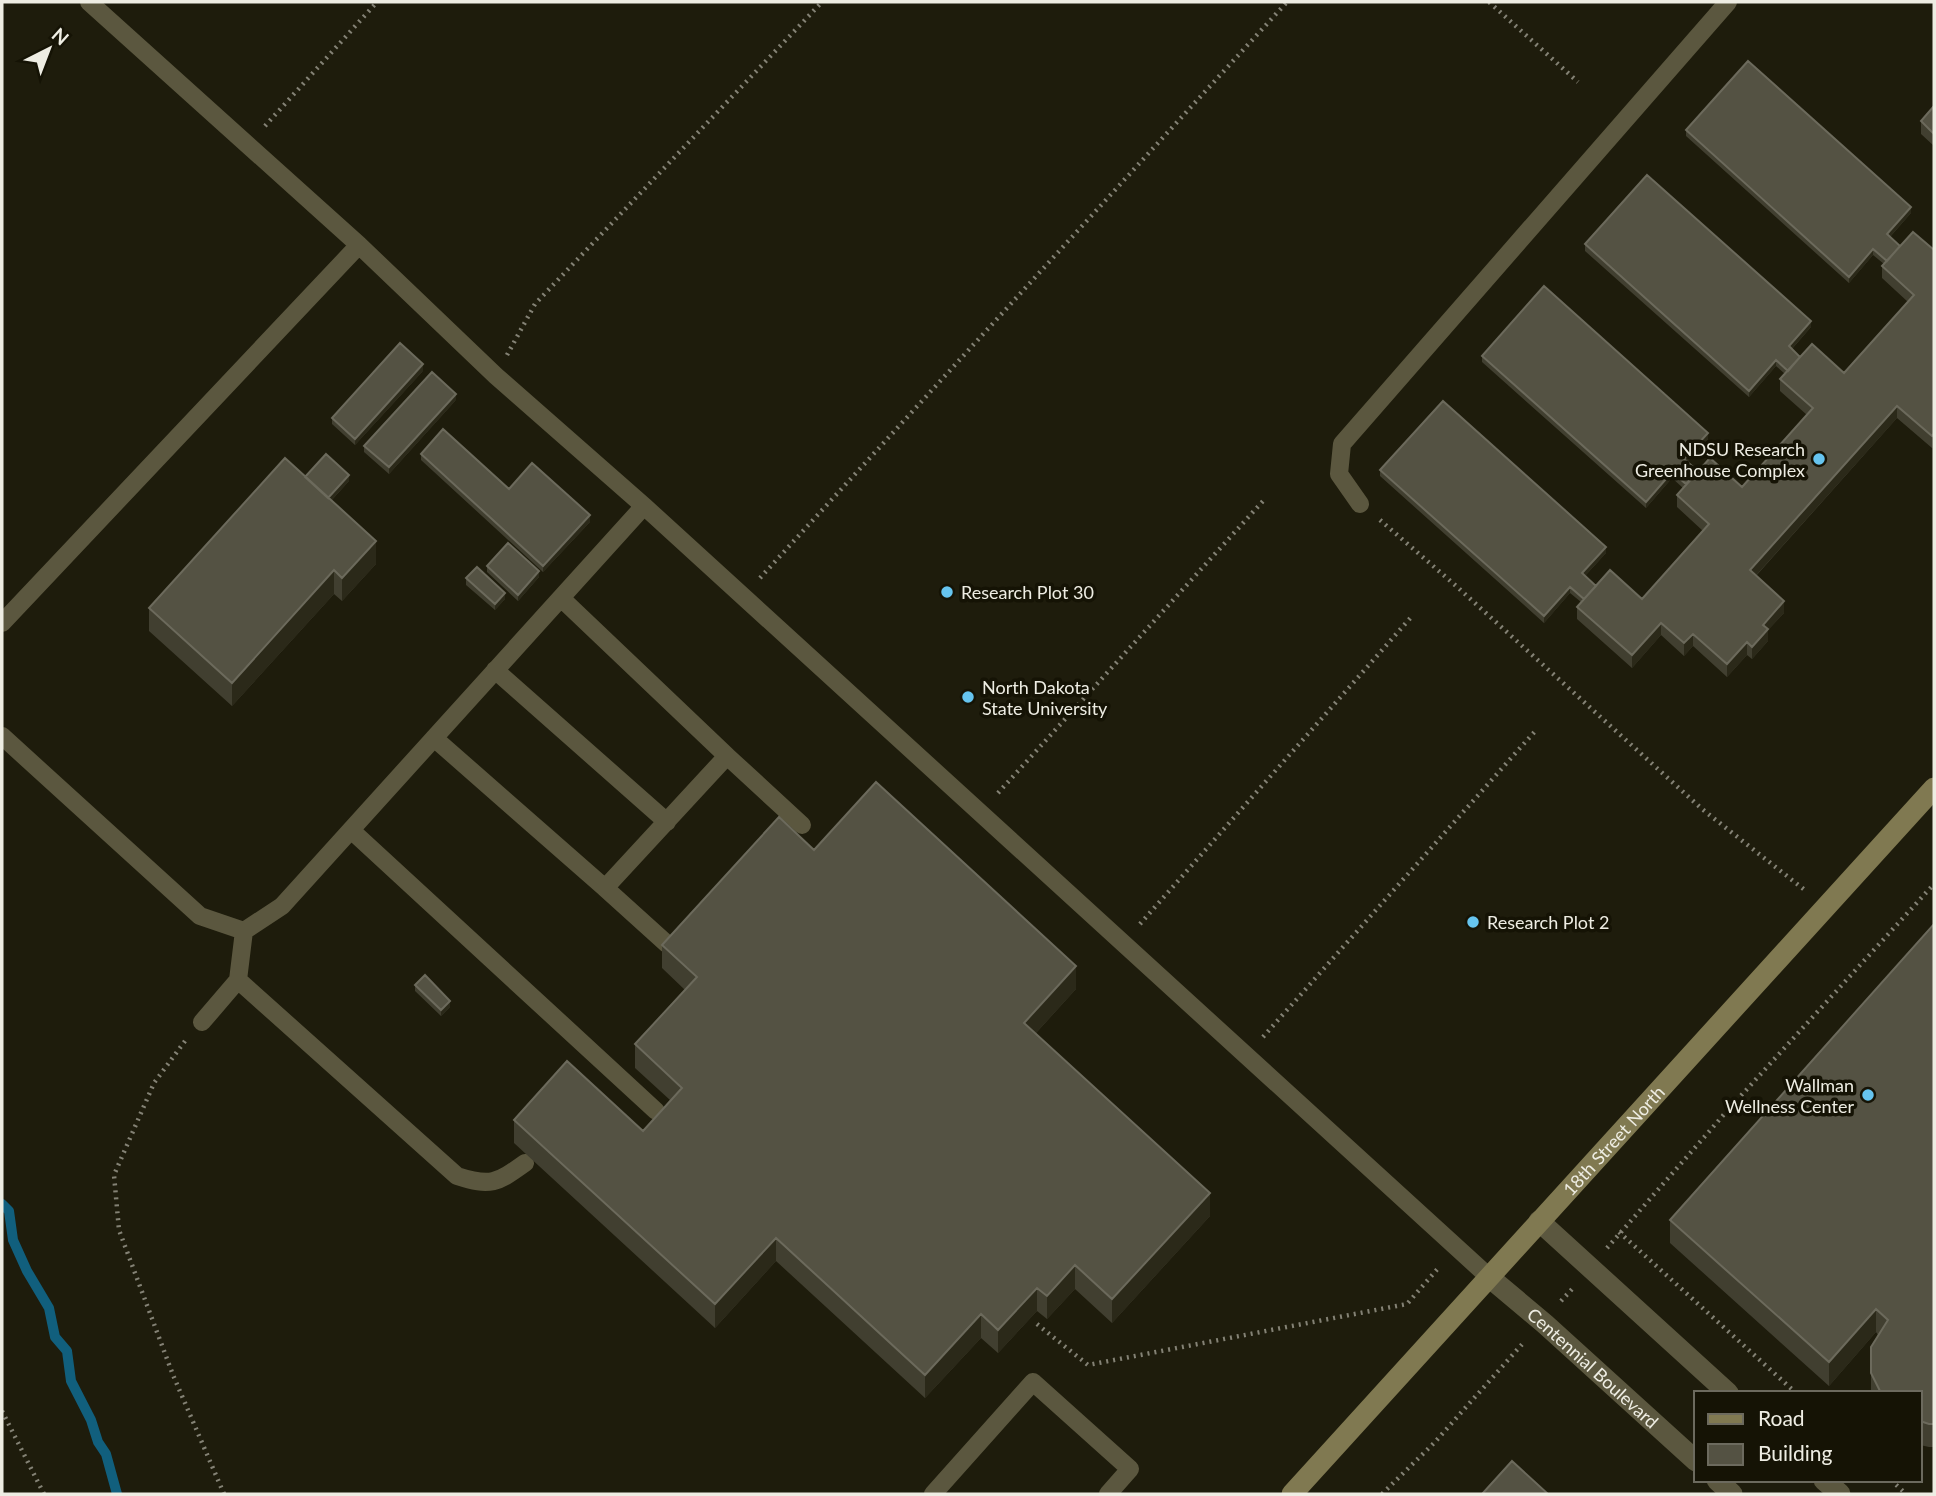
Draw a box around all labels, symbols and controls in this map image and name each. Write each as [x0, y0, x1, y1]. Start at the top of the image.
north arrow [14, 14, 84, 84]
text: N [48, 23, 74, 49]
place label: NDSU Research Greenhouse Complex [1635, 438, 1805, 481]
marker: NDSU Research Greenhouse Complex [1811, 451, 1827, 467]
place label: Research Plot 30 [961, 581, 1094, 603]
marker: Research Plot 30 [939, 584, 955, 600]
place label: North Dakota State University [982, 676, 1108, 719]
marker: North Dakota State University [960, 689, 976, 705]
place label: Research Plot 2 [1487, 911, 1609, 933]
marker: Research Plot 2 [1465, 914, 1481, 930]
place label: Wallman Wellness Center [1725, 1074, 1854, 1117]
street label: 18th Street North [1558, 1081, 1669, 1200]
marker: Wallman Wellness Center [1860, 1087, 1876, 1103]
street label: Centennial Boulevard [1523, 1303, 1663, 1433]
legend [1694, 1391, 1922, 1482]
text: Road [1758, 1405, 1805, 1430]
text: Building [1758, 1440, 1833, 1465]

